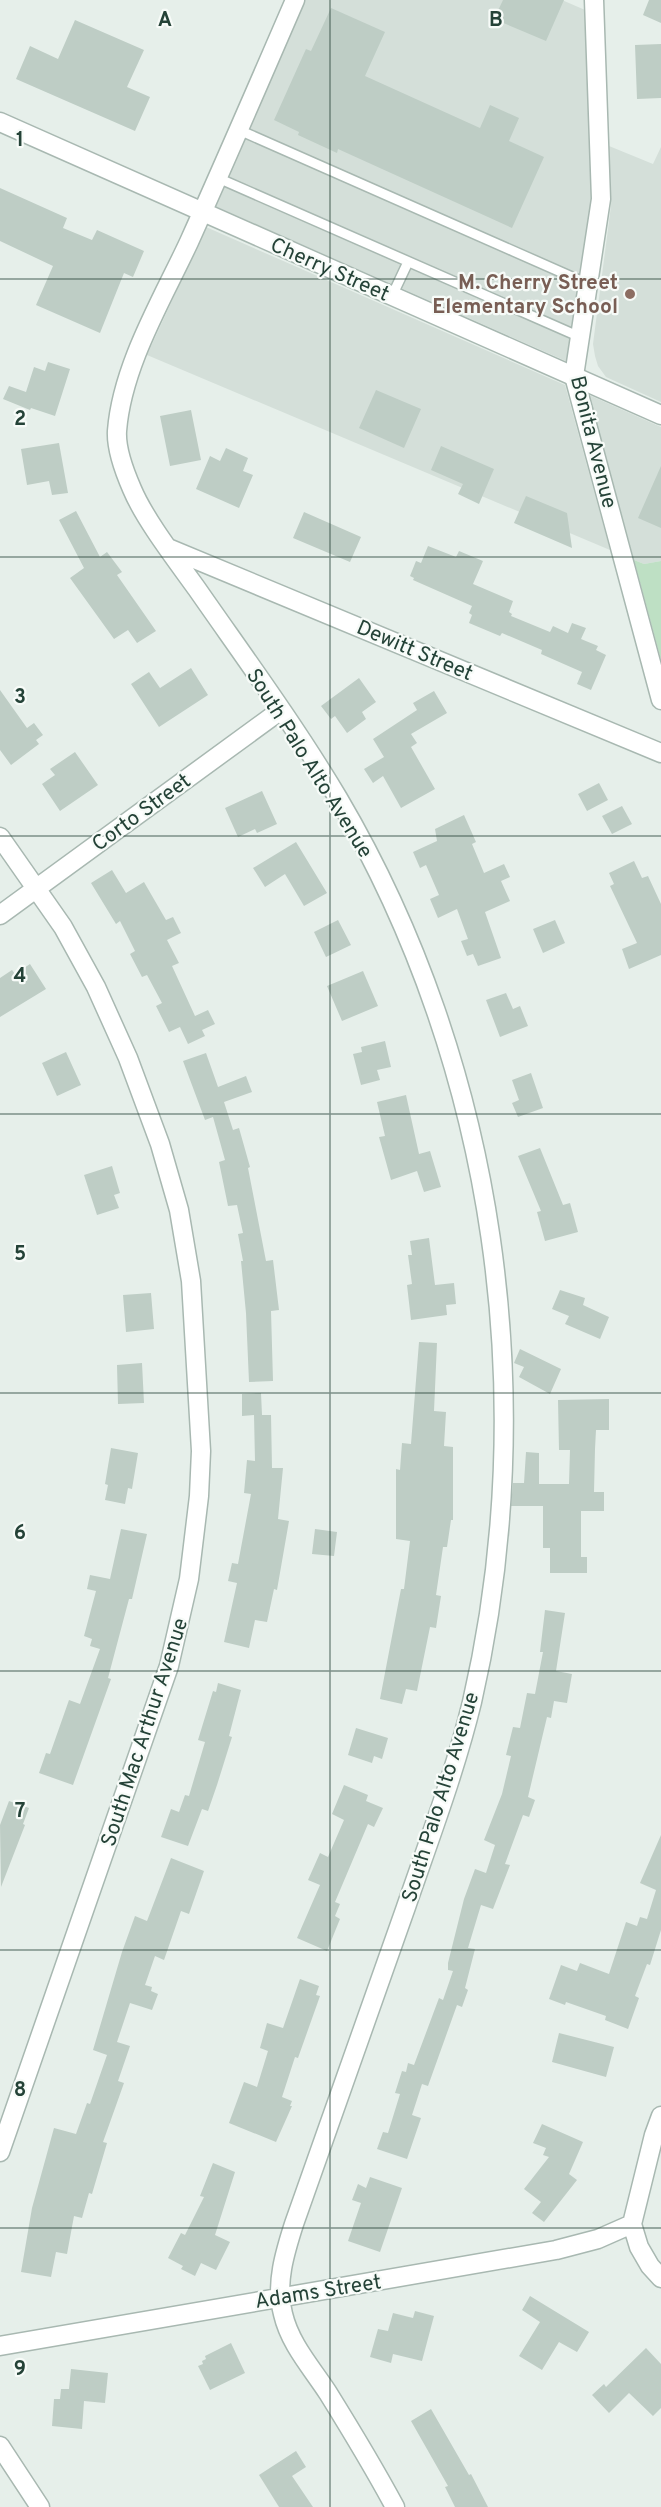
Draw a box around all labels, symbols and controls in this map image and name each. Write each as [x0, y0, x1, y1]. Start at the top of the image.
text: A [158, 8, 172, 34]
text: B [489, 8, 503, 34]
text: 1 [16, 128, 24, 154]
street label: Cherry Street [266, 232, 393, 309]
place label: M. Cherry Street Elementary School [432, 270, 618, 321]
marker: M. Cherry Street Elementary School [623, 287, 637, 301]
street label: Bonita Avenue [563, 373, 622, 512]
text: 2 [14, 407, 26, 433]
street label: Dewitt Street [352, 615, 477, 688]
street label: South Palo Alto Avenue [239, 664, 378, 864]
text: 3 [14, 685, 26, 711]
street label: Corto Street [87, 768, 197, 858]
text: 4 [14, 964, 26, 990]
text: 5 [14, 1242, 26, 1268]
text: 6 [14, 1521, 26, 1547]
street label: South Mac Arthur Avenue [96, 1615, 195, 1850]
street label: South Palo Alto Avenue [397, 1689, 486, 1906]
text: 7 [15, 1799, 25, 1825]
text: 8 [14, 2078, 26, 2104]
street label: Adams Street [253, 2269, 383, 2316]
text: 9 [14, 2357, 26, 2383]

